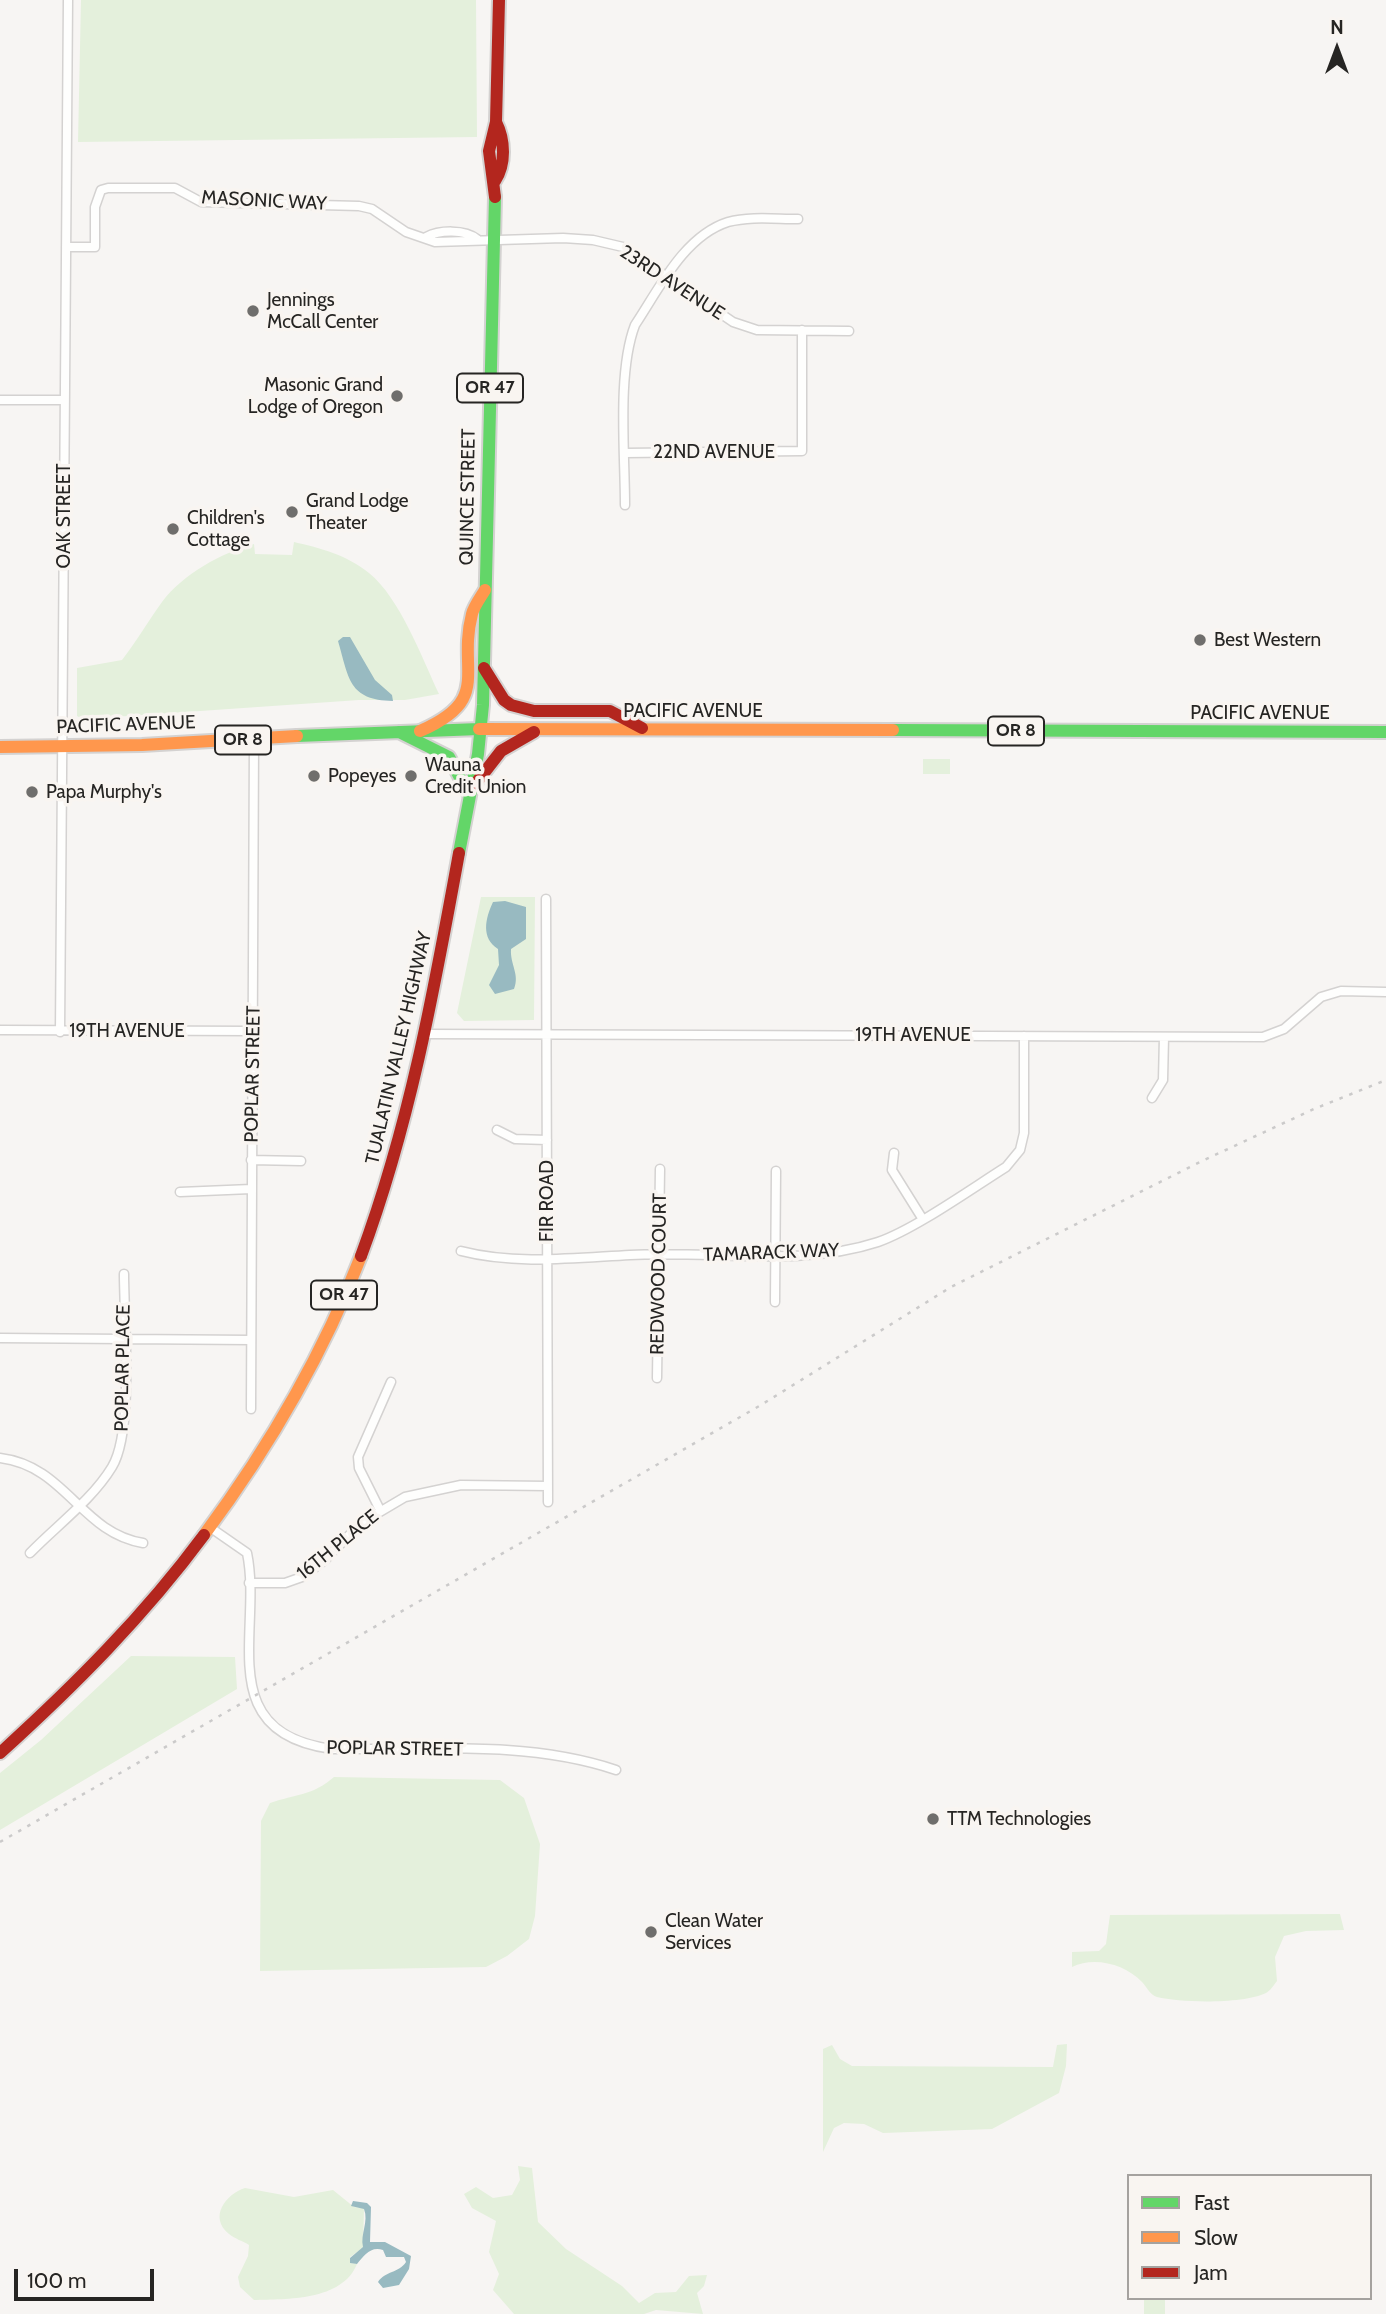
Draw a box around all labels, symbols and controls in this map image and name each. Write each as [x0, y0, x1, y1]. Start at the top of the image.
north arrow [1302, 14, 1372, 84]
text: N [1330, 16, 1344, 39]
street label: MASONIC WAY [201, 186, 327, 216]
street label: 23RD AVENUE [615, 241, 729, 325]
place label: Jennings McCall Center [267, 289, 378, 333]
marker: Jennings McCall Center [245, 303, 261, 319]
place label: Masonic Grand Lodge of Oregon [248, 374, 383, 418]
road number: OR 47 [457, 374, 523, 402]
marker: Masonic Grand Lodge of Oregon [389, 388, 405, 404]
street label: QUINCE STREET [455, 428, 481, 566]
street label: 22ND AVENUE [653, 441, 775, 463]
street label: OAK STREET [53, 463, 75, 569]
place label: Grand Lodge Theater [306, 490, 409, 534]
marker: Grand Lodge Theater [284, 504, 300, 520]
place label: Children's Cottage [187, 507, 265, 551]
marker: Children's Cottage [165, 521, 181, 537]
place label: Best Western [1214, 629, 1321, 651]
marker: Best Western [1192, 632, 1208, 648]
street label: PACIFIC AVENUE [623, 700, 763, 722]
street label: PACIFIC AVENUE [1190, 702, 1330, 724]
street label: PACIFIC AVENUE [56, 711, 196, 739]
road number: OR 8 [988, 716, 1044, 746]
road number: OR 8 [215, 726, 271, 754]
place label: Wauna Credit Union [425, 754, 526, 798]
place label: Popeyes [328, 765, 396, 787]
marker: Popeyes [306, 768, 322, 784]
marker: Wauna Credit Union [403, 768, 419, 784]
place label: Papa Murphy's [46, 781, 162, 803]
marker: Papa Murphy's [24, 784, 40, 800]
street label: TUALATIN VALLEY HIGHWAY [361, 929, 437, 1167]
street label: POPLAR STREET [240, 1005, 266, 1143]
street label: 19TH AVENUE [69, 1020, 185, 1042]
street label: 19TH AVENUE [855, 1024, 971, 1046]
street label: FIR ROAD [536, 1160, 558, 1242]
street label: REDWOOD COURT [646, 1193, 672, 1355]
street label: TAMARACK WAY [703, 1239, 839, 1267]
road number: OR 47 [311, 1280, 377, 1310]
street label: POPLAR PLACE [110, 1304, 136, 1432]
street label: 16TH PLACE [293, 1505, 383, 1585]
street label: POPLAR STREET [326, 1736, 464, 1762]
place label: TTM Technologies [947, 1808, 1091, 1830]
marker: TTM Technologies [925, 1811, 941, 1827]
place label: Clean Water Services [665, 1910, 763, 1954]
marker: Clean Water Services [643, 1924, 659, 1940]
legend [1127, 2174, 1372, 2300]
text: Fast [1194, 2190, 1230, 2215]
text: Slow [1194, 2225, 1238, 2250]
scale bar [18, 2254, 158, 2298]
text: Jam [1194, 2260, 1228, 2285]
text: 100 m [27, 2268, 86, 2293]

